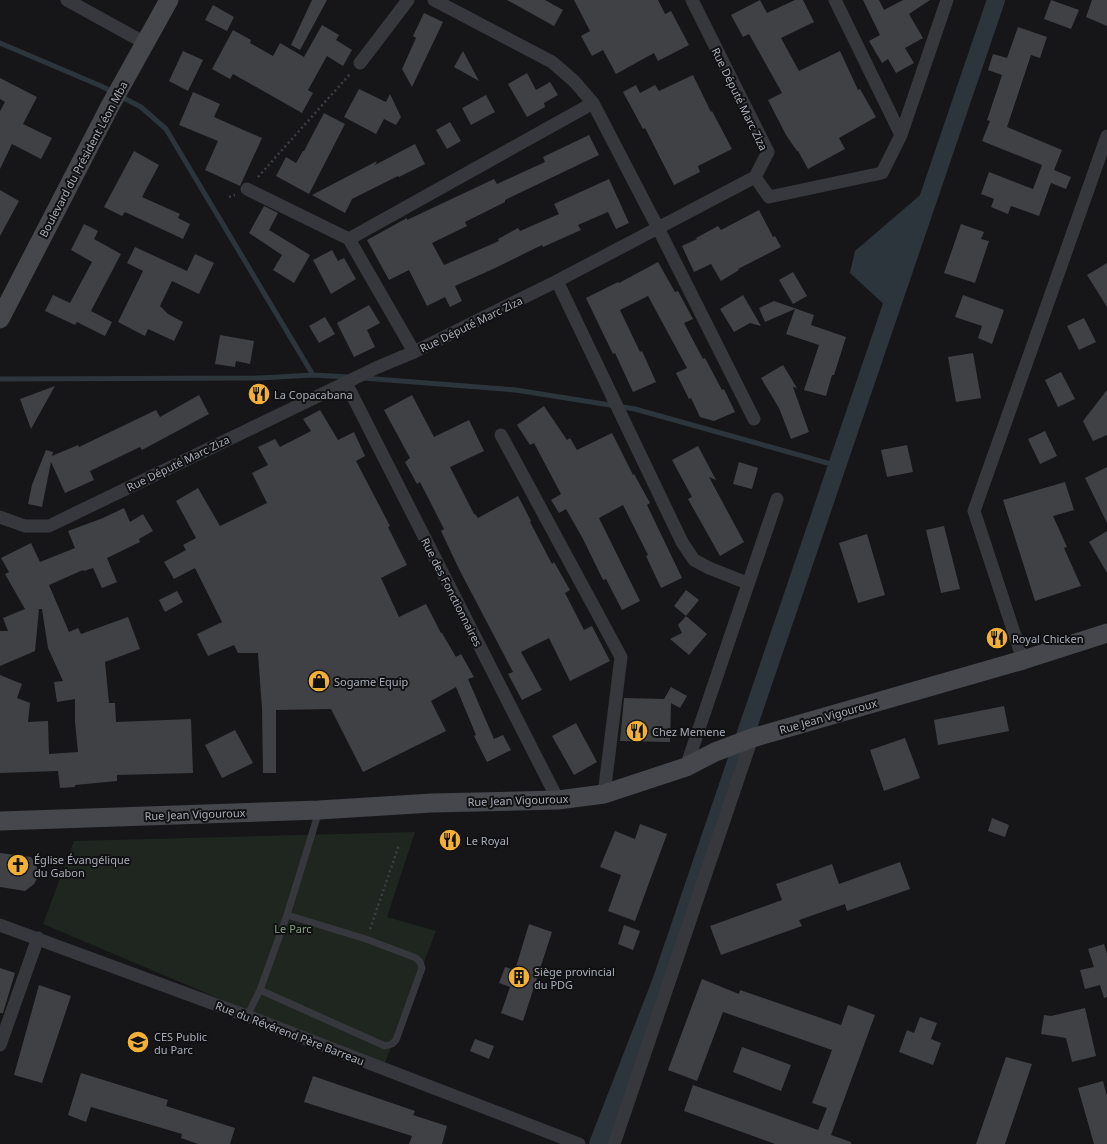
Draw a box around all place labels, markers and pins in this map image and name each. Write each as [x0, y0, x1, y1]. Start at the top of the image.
restaurant icon: La Copacabana [246, 381, 272, 407]
place label: La Copacabana [274, 387, 353, 402]
restaurant icon: Royal Chicken [984, 625, 1010, 651]
place label: Royal Chicken [1012, 631, 1084, 646]
shop icon: Sogame Equip [306, 668, 332, 694]
place label: Sogame Equip [334, 674, 408, 689]
restaurant icon: Chez Memene [624, 718, 650, 744]
place label: Chez Memene [652, 724, 726, 739]
restaurant icon: Le Royal [437, 827, 463, 853]
place label: Le Royal [466, 833, 509, 848]
church icon: Église Évangélique du Gabon [5, 852, 31, 878]
place label: Église Évangélique du Gabon [34, 852, 130, 880]
building icon: Siège provincial du PDG [506, 964, 532, 990]
place label: Siège provincial du PDG [534, 964, 615, 992]
school or university icon: CES Public du Parc [125, 1029, 151, 1055]
place label: CES Public du Parc [154, 1029, 207, 1057]

